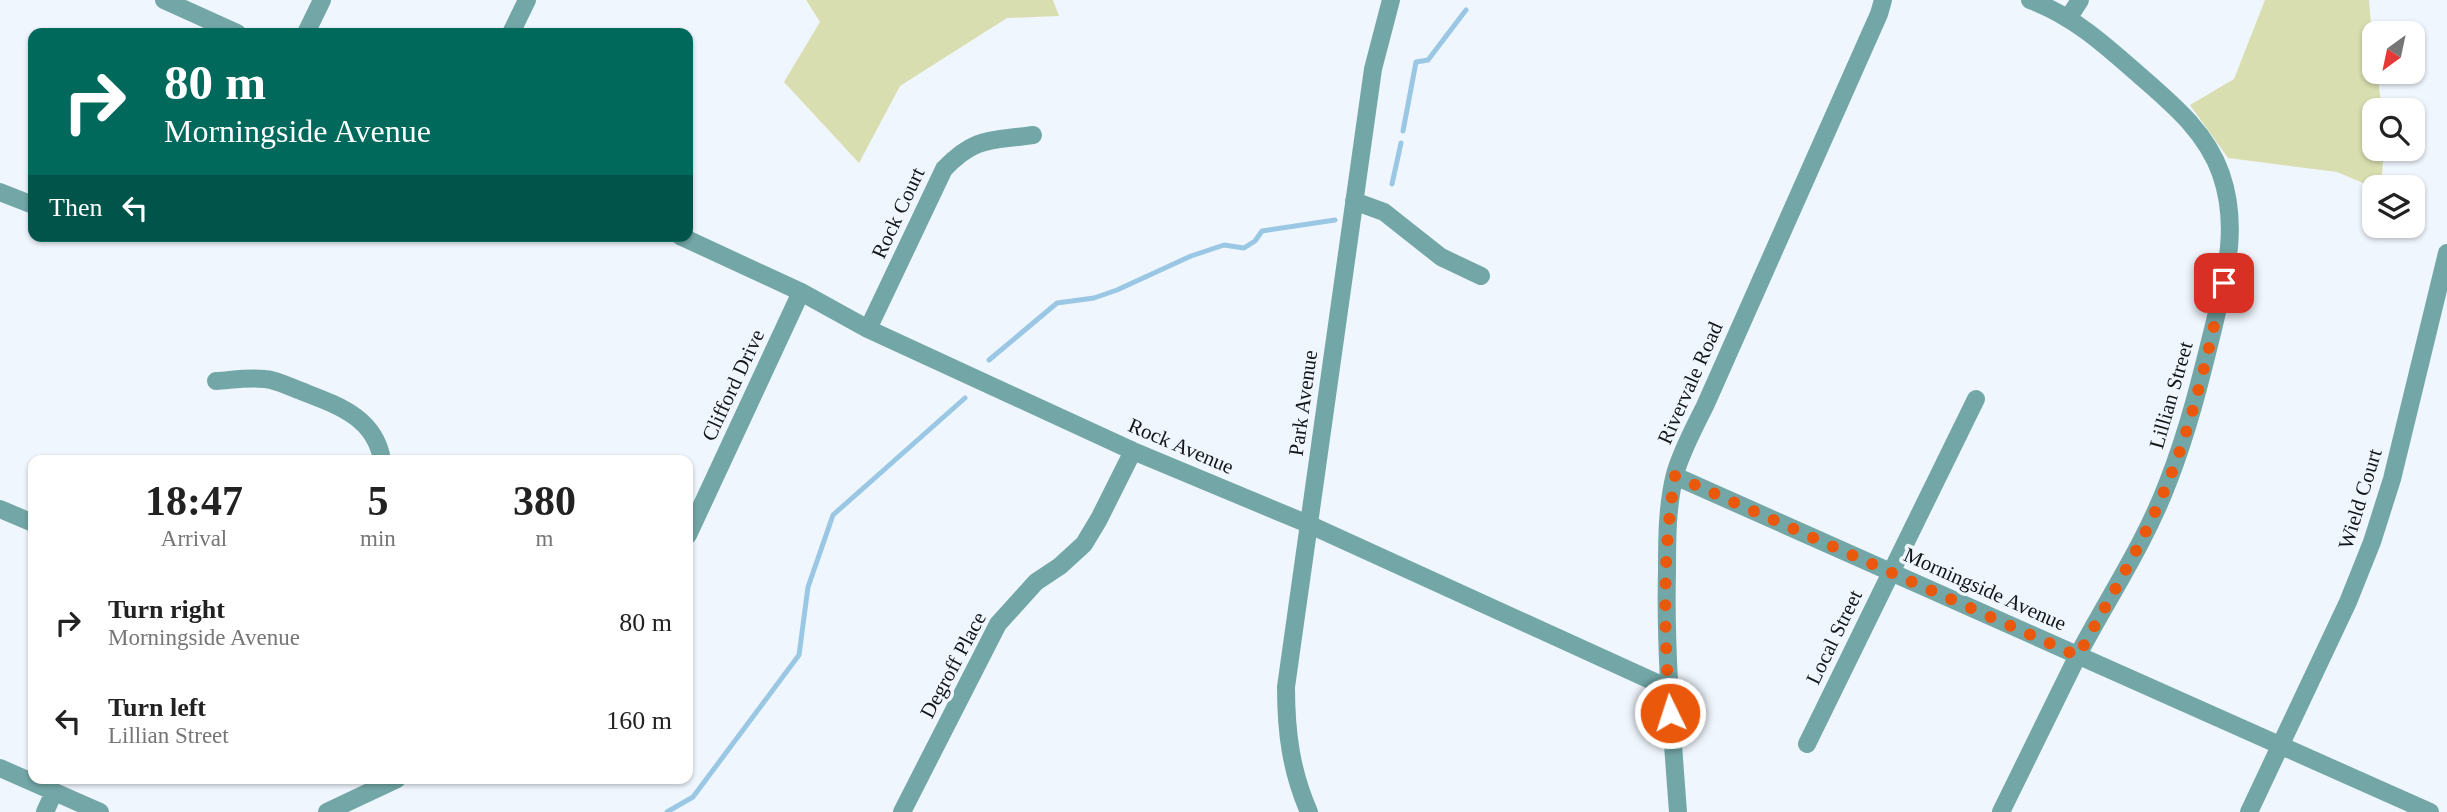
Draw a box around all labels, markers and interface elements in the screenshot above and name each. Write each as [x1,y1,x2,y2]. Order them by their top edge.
north arrow [2362,21,2426,84]
map controls [2362,21,2425,238]
text: 80 m [164,55,266,110]
icon: right [49,56,140,147]
button: search [2362,98,2425,161]
text: Morningside Avenue [164,113,431,149]
street label: Rock Court [867,164,930,262]
button: layers [2362,175,2425,238]
icon: left [116,189,154,227]
text: Then [49,193,102,222]
pin [2194,253,2254,313]
icon: arrive [2205,264,2243,302]
street label: Rivervale Road [1652,318,1728,448]
street label: Clifford Drive [697,325,769,445]
street label: Lillian Street [2144,339,2198,451]
street label: Park Avenue [1284,349,1322,457]
street label: Rock Avenue [1125,413,1237,479]
street label: Wield Court [2333,446,2387,552]
text: 18:47 [145,478,243,524]
text: 5 [367,478,388,524]
text: 380 [513,478,576,524]
text: Arrival [161,526,227,551]
text: min [360,526,396,551]
text: m [535,526,553,551]
street label: Morningside Avenue [1900,542,2070,636]
street label: Local Street [1801,586,1867,688]
text: Turn right [108,595,225,624]
icon: right [49,604,87,642]
text: 80 m [619,608,672,637]
street label: Degroff Place [915,608,991,722]
text: Morningside Avenue [108,625,300,650]
position arrow [1633,676,1707,750]
text: Turn left [108,693,206,722]
icon: left [49,702,87,740]
text: 160 m [606,706,672,735]
text: Lillian Street [108,723,229,748]

